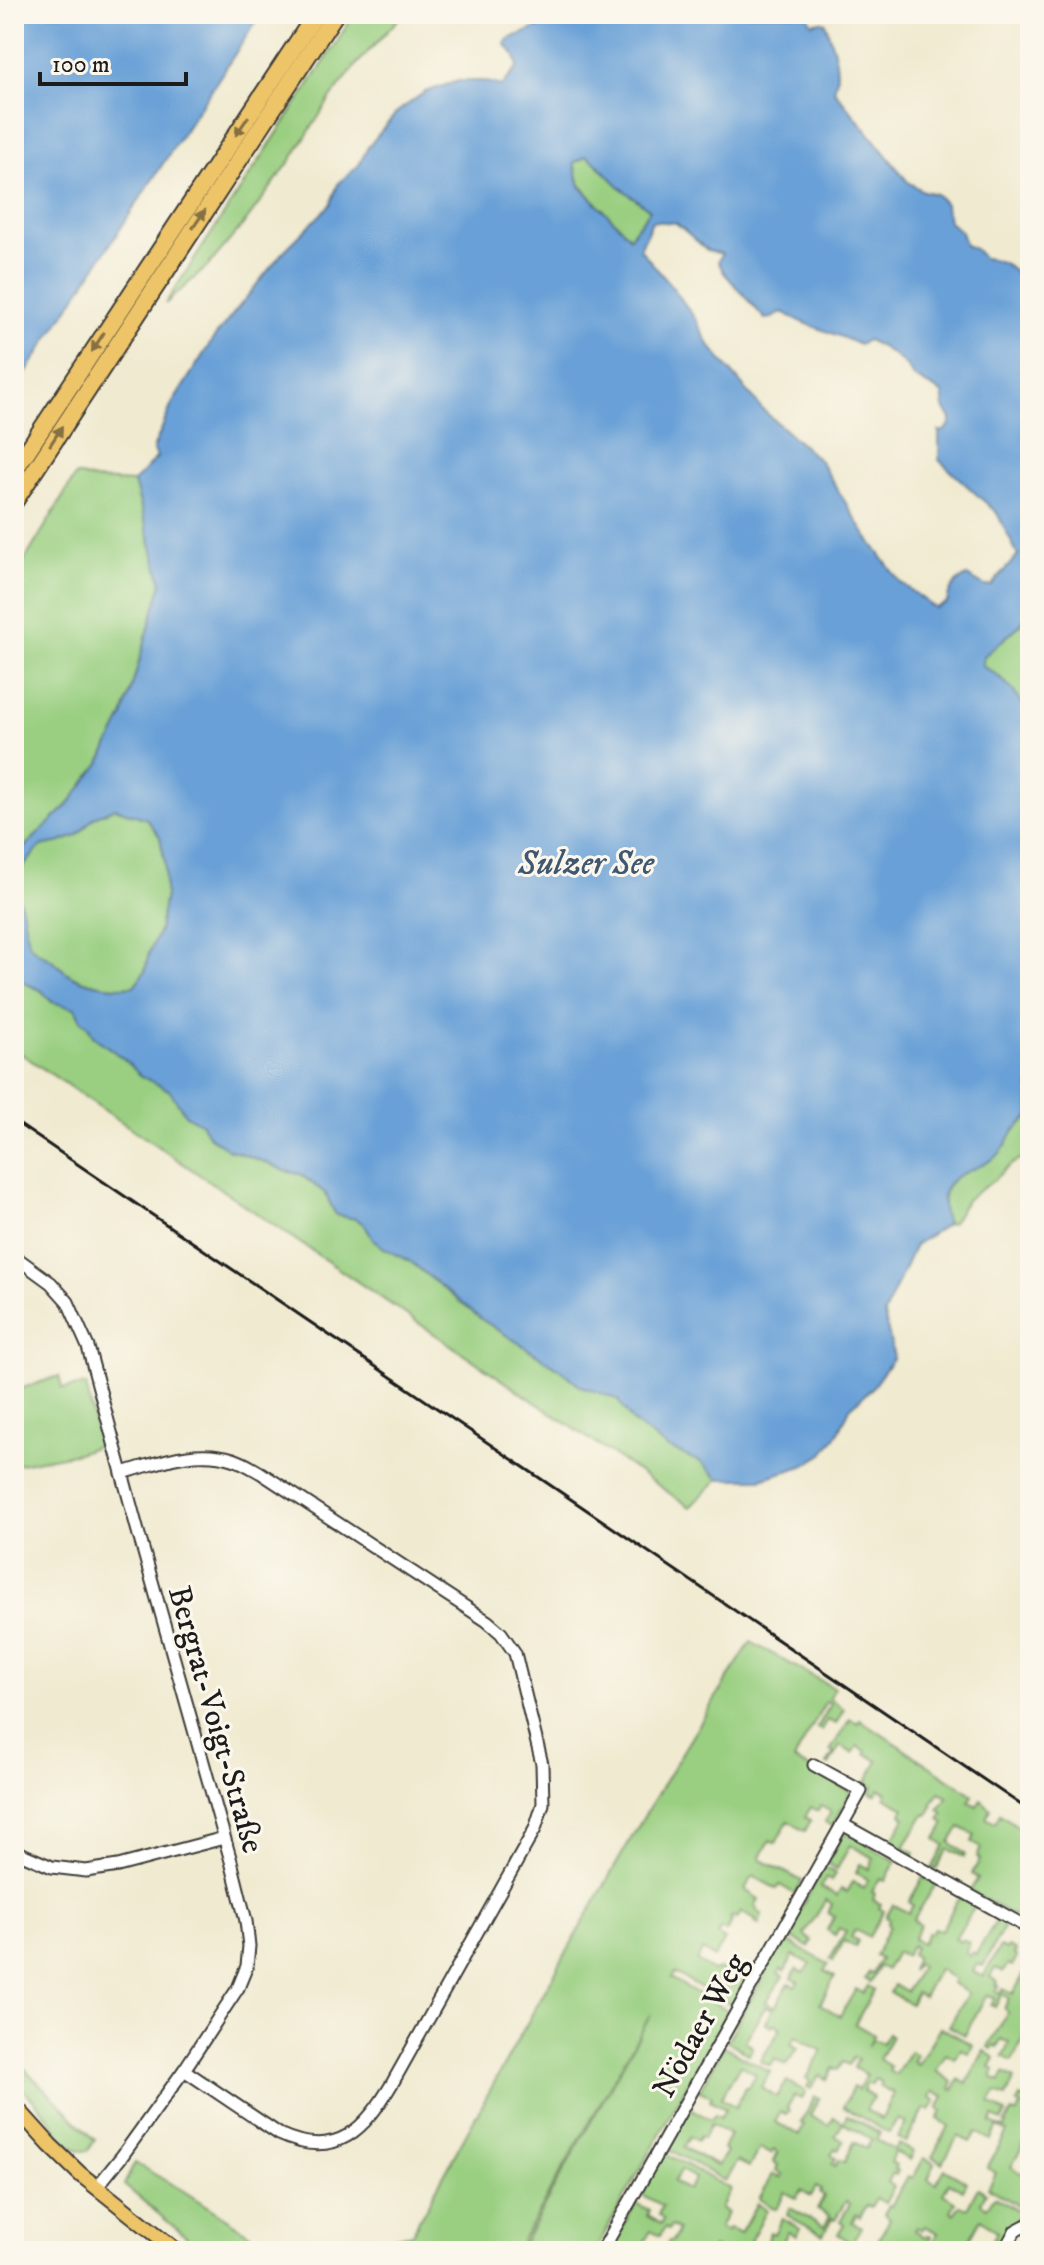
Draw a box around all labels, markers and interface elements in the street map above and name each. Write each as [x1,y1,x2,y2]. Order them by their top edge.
scale bar [40,36,186,86]
text: 100 m [52,50,110,80]
one-way arrow [235,115,250,137]
one-way arrow [191,208,206,230]
one-way arrow [91,332,106,353]
one-way arrow [48,425,63,447]
water label: Sulzer See [517,843,655,885]
street label: Bergrat-Voigt-Straße [158,1581,272,1858]
street label: Nödaer Weg [645,1946,757,2105]

